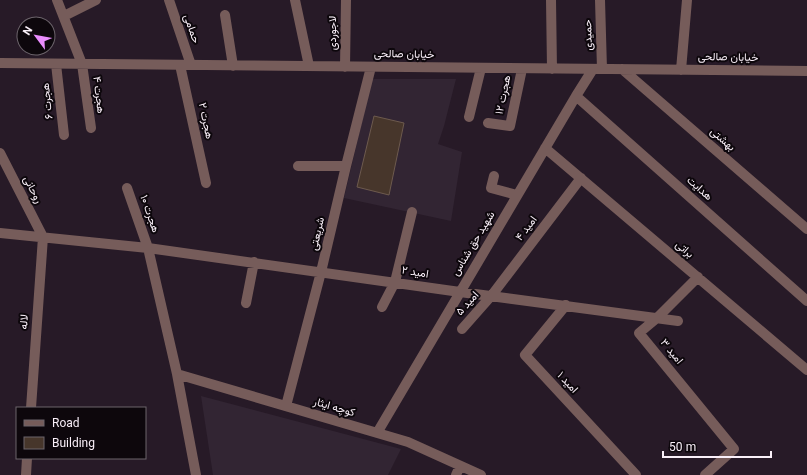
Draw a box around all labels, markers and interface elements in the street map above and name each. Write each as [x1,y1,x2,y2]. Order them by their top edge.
street label: حمامی [178,12,204,46]
north arrow [16,16,56,56]
street label: لاجوردی [325,16,342,50]
street label: حمیدی [580,19,598,51]
text: N [20,23,38,39]
street label: خیابان صالحی [374,46,434,64]
street label: خیابان صالحی [698,49,758,67]
street label: هجرت ۱۲ [492,73,517,116]
street label: هجرت ۴ [87,75,109,115]
street label: هجرت ۶ [38,82,58,120]
street label: هجرت ۲ [193,101,217,141]
street label: بهشتی [705,124,739,156]
street label: روحانی [18,173,46,207]
street label: هدایت [682,173,716,205]
street label: هجرت ۱۰ [135,193,163,236]
street label: شهید حق شناس [448,208,500,280]
street label: امید ۴ [512,213,542,245]
street label: شریعتی [306,215,330,252]
street label: براتی [671,237,697,263]
street label: امید ۲ [400,262,430,284]
street label: امید ۵ [452,288,484,320]
street label: لاله [16,314,34,330]
street label: امید ۳ [655,336,687,368]
street label: امید ۱ [552,368,582,398]
street label: کوچه ایثار [310,394,357,422]
legend [16,407,146,459]
text: Road [52,415,80,433]
scale bar [663,433,771,459]
text: Building [52,435,95,453]
text: 50 m [669,439,696,457]

